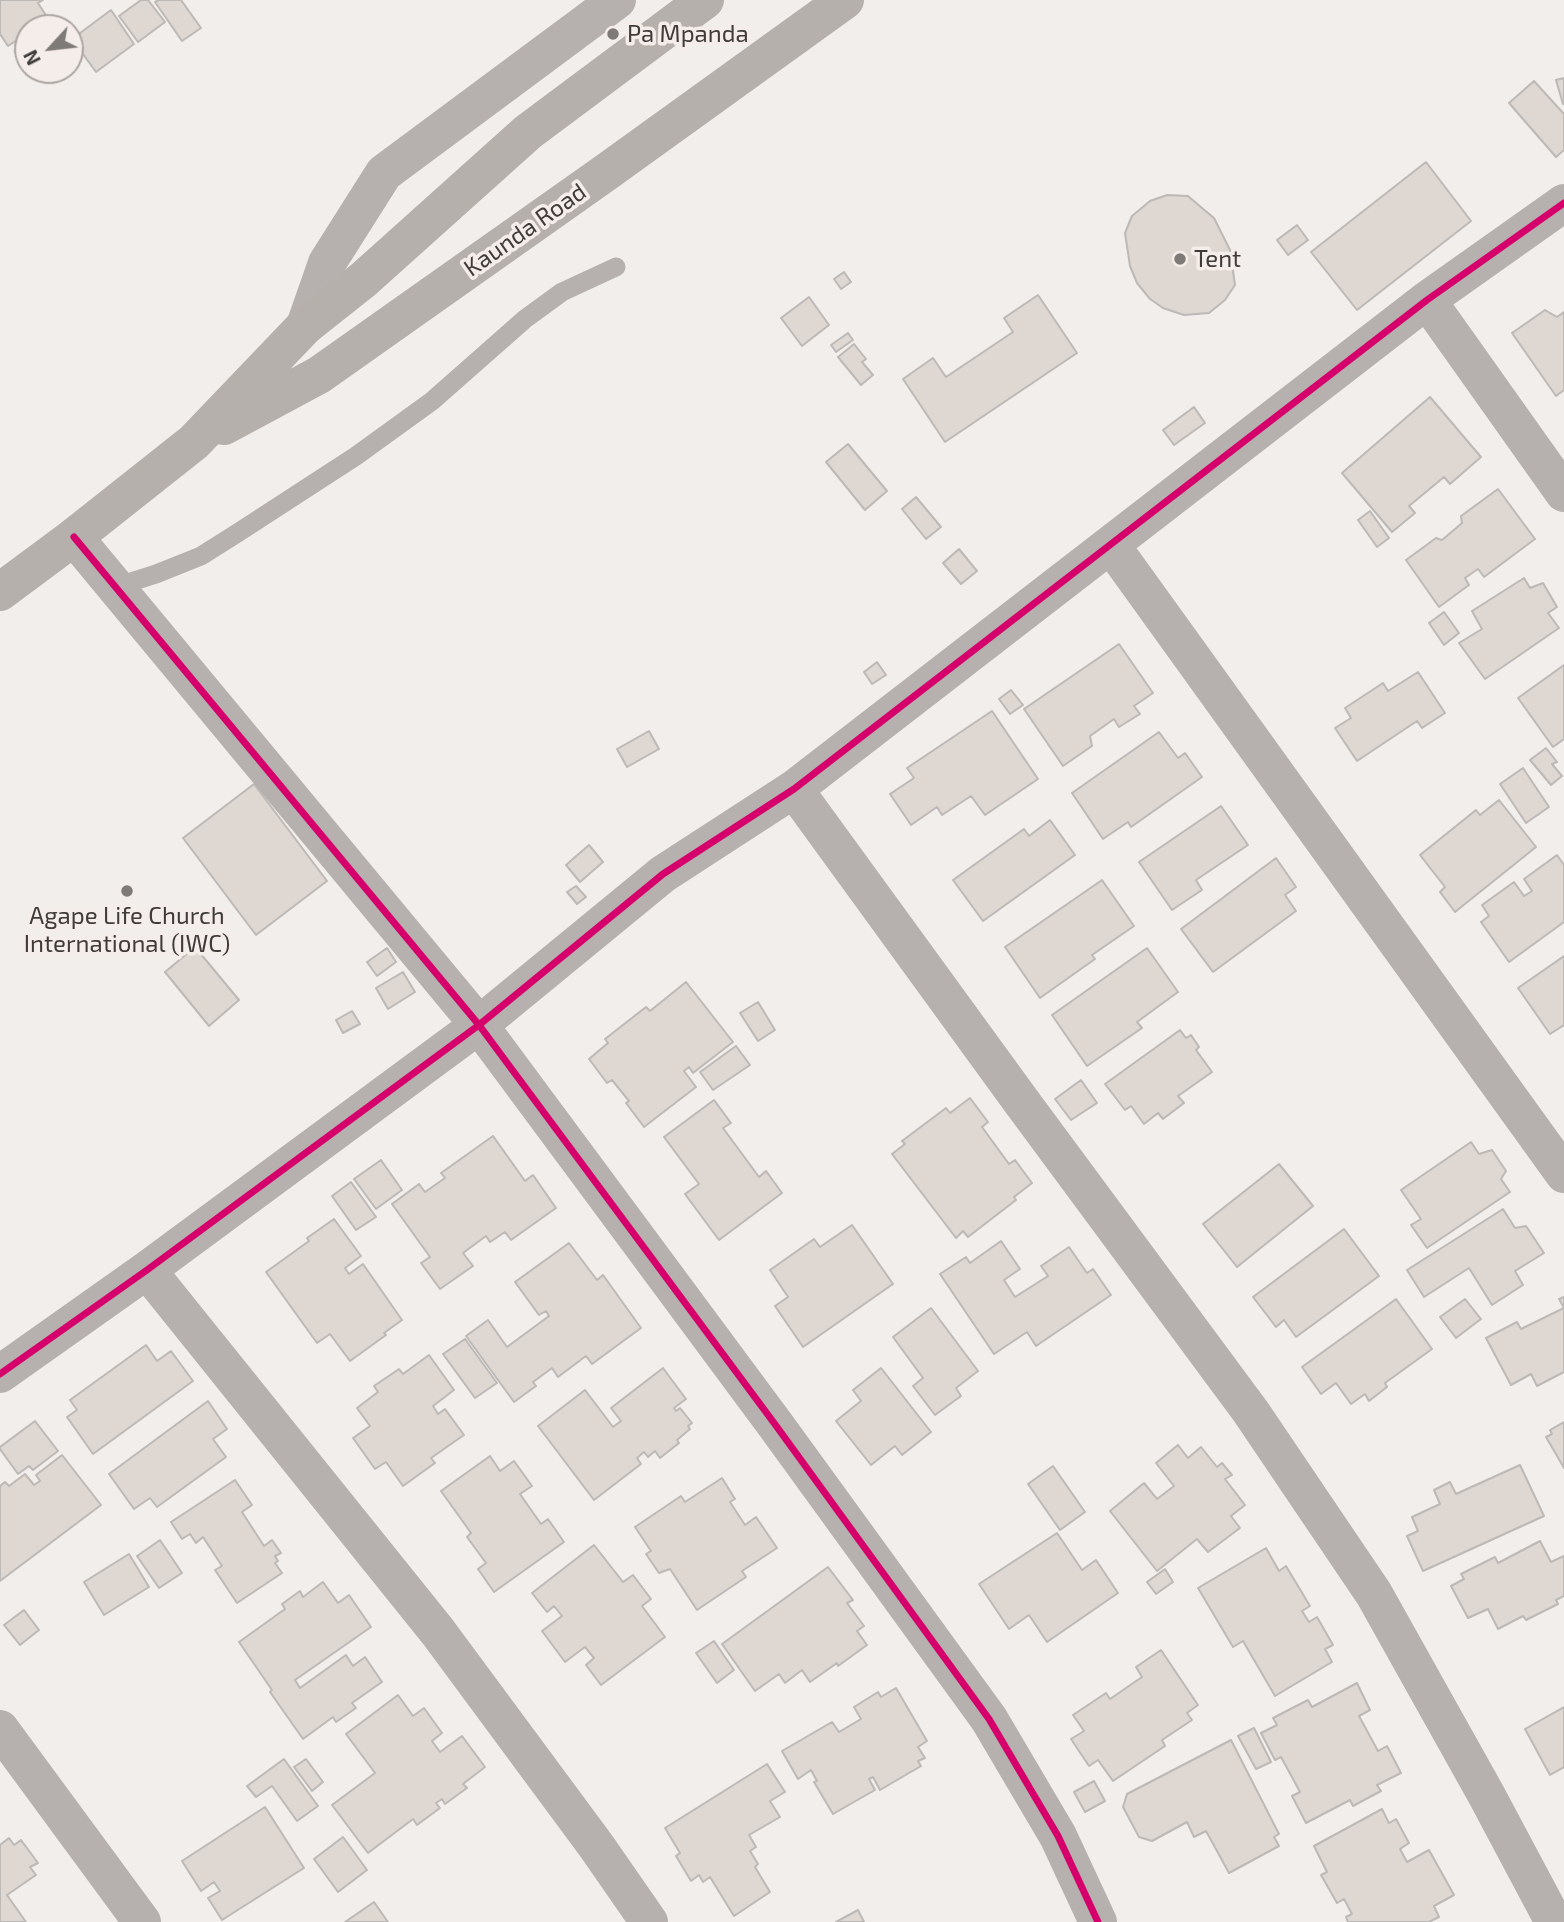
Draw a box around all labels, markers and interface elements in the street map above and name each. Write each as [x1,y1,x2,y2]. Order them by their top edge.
north arrow [14,14,84,84]
place label: Pa Mpanda [627,20,749,48]
marker: Pa Mpanda [605,26,621,42]
text: N [18,47,45,69]
street label: Kaunda Road [458,177,592,283]
place label: Tent [1194,245,1241,273]
marker: Tent [1172,251,1188,267]
marker: Agape Life Church International (IWC) [119,883,135,899]
place label: Agape Life Church International (IWC) [24,902,230,958]

